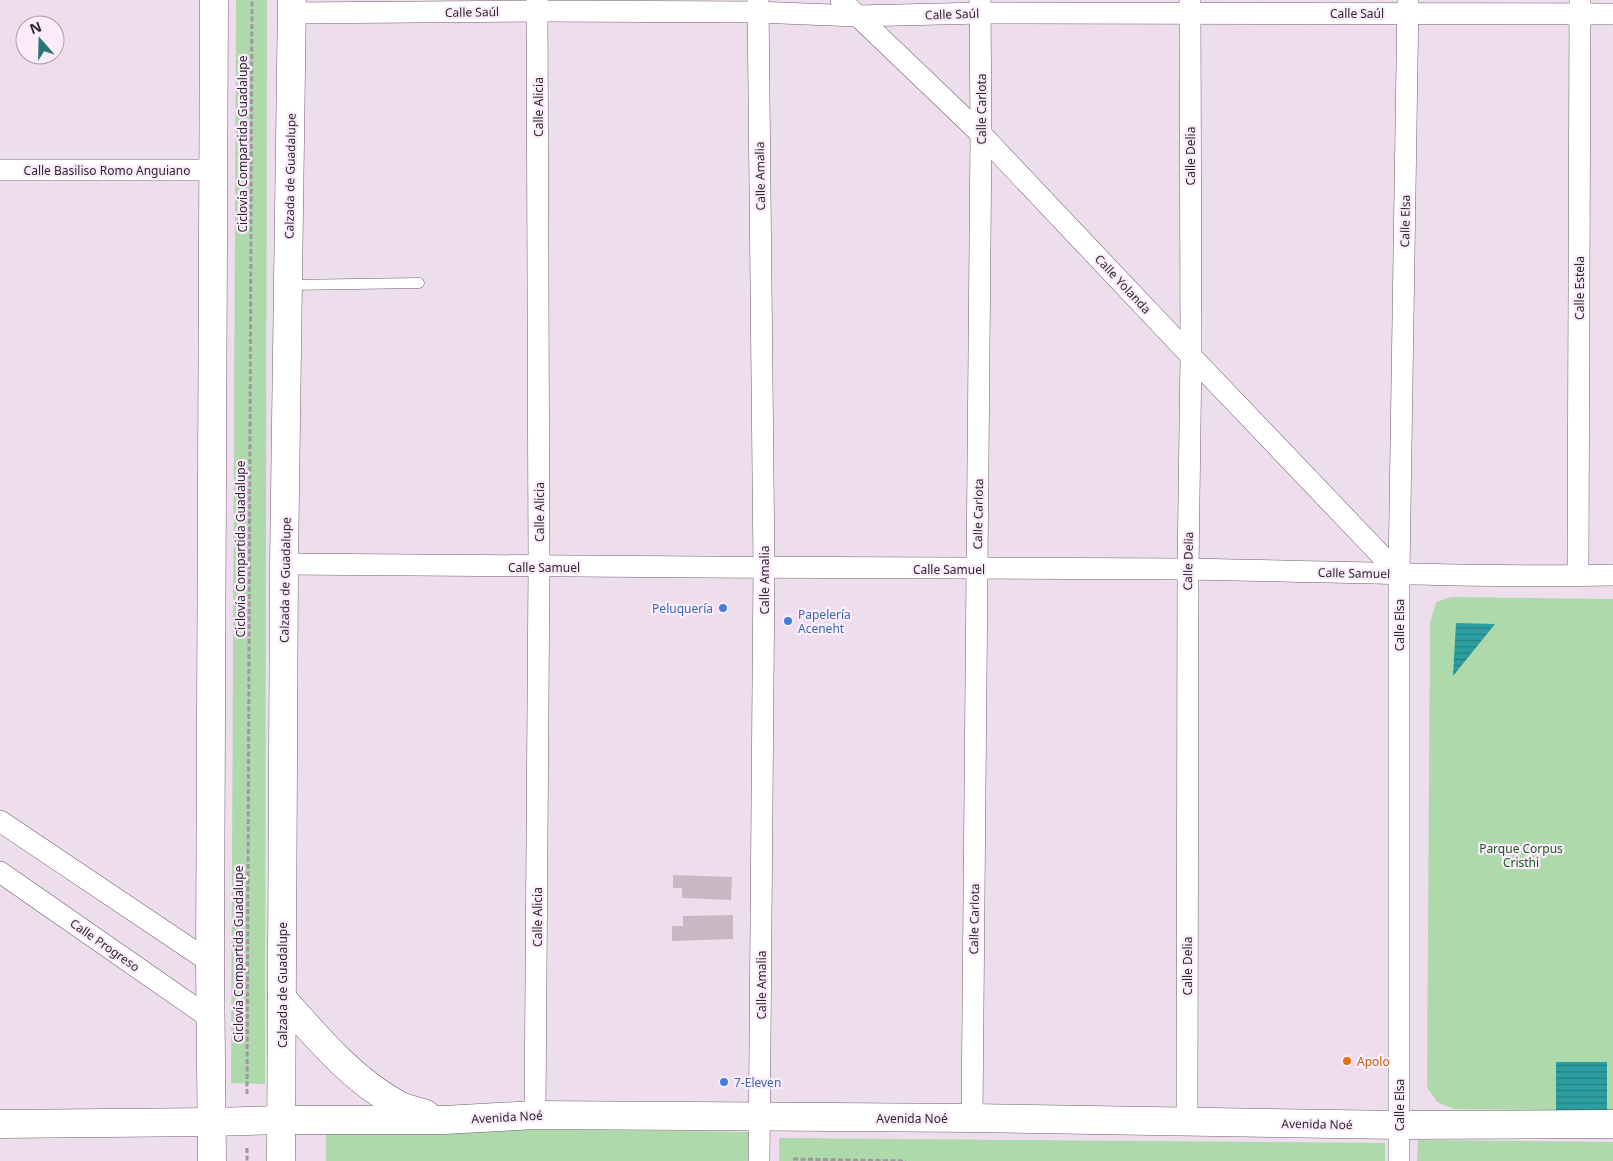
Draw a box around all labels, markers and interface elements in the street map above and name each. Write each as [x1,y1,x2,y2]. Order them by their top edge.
street label: Calle Saúl [445,3,499,21]
street label: Calle Saúl [925,5,979,23]
street label: Calle Saúl [1330,5,1384,22]
north arrow [15,15,65,65]
text: N [27,16,44,38]
street label: Ciclovía Compartida Guadalupe [234,55,251,233]
street label: Calle Carlota [973,73,990,145]
street label: Calle Alicia [530,77,547,137]
street label: Calzada de Guadalupe [280,113,300,239]
street label: Calle Delia [1182,127,1199,185]
street label: Calle Amalia [751,141,769,211]
street label: Calle Basiliso Romo Anguiano [24,162,190,179]
street label: Calle Elsa [1396,195,1414,247]
street label: Calle Yolanda [1091,251,1155,317]
street label: Calle Estela [1571,256,1588,320]
street label: Ciclovía Compartida Guadalupe [232,460,249,638]
street label: Calle Carlota [969,478,987,550]
street label: Calle Alicia [531,482,548,542]
street label: Calzada de Guadalupe [275,517,295,643]
street label: Calle Delia [1179,531,1197,591]
street label: Calle Amalia [756,546,773,614]
street label: Calle Samuel [508,559,580,576]
street label: Calle Samuel [913,561,985,578]
street label: Calle Samuel [1318,564,1390,582]
street label: Calle Elsa [1391,599,1408,651]
place label: Peluquería [652,600,713,617]
marker: Peluquería [717,602,729,614]
place label: Papelería Aceneht [798,606,851,637]
marker: Papelería Aceneht [782,615,794,627]
park label: Parque Corpus Cristhi [1479,840,1563,871]
street label: Ciclovía Compartida Guadalupe [230,865,247,1043]
street label: Calle Carlota [965,883,983,955]
street label: Calle Alicia [529,887,546,947]
street label: Calle Progreso [67,915,143,975]
street label: Calzada de Guadalupe [274,922,291,1048]
street label: Calle Delia [1179,937,1196,995]
street label: Calle Amalia [753,951,770,1019]
place label: Apolo [1357,1053,1390,1070]
marker: Apolo [1341,1055,1353,1067]
place label: 7-Eleven [734,1074,781,1091]
marker: 7-Eleven [718,1076,730,1088]
street label: Calle Elsa [1391,1079,1408,1131]
street label: Avenida Noé [471,1107,543,1127]
street label: Avenida Noé [876,1110,948,1127]
street label: Avenida Noé [1281,1115,1353,1133]

